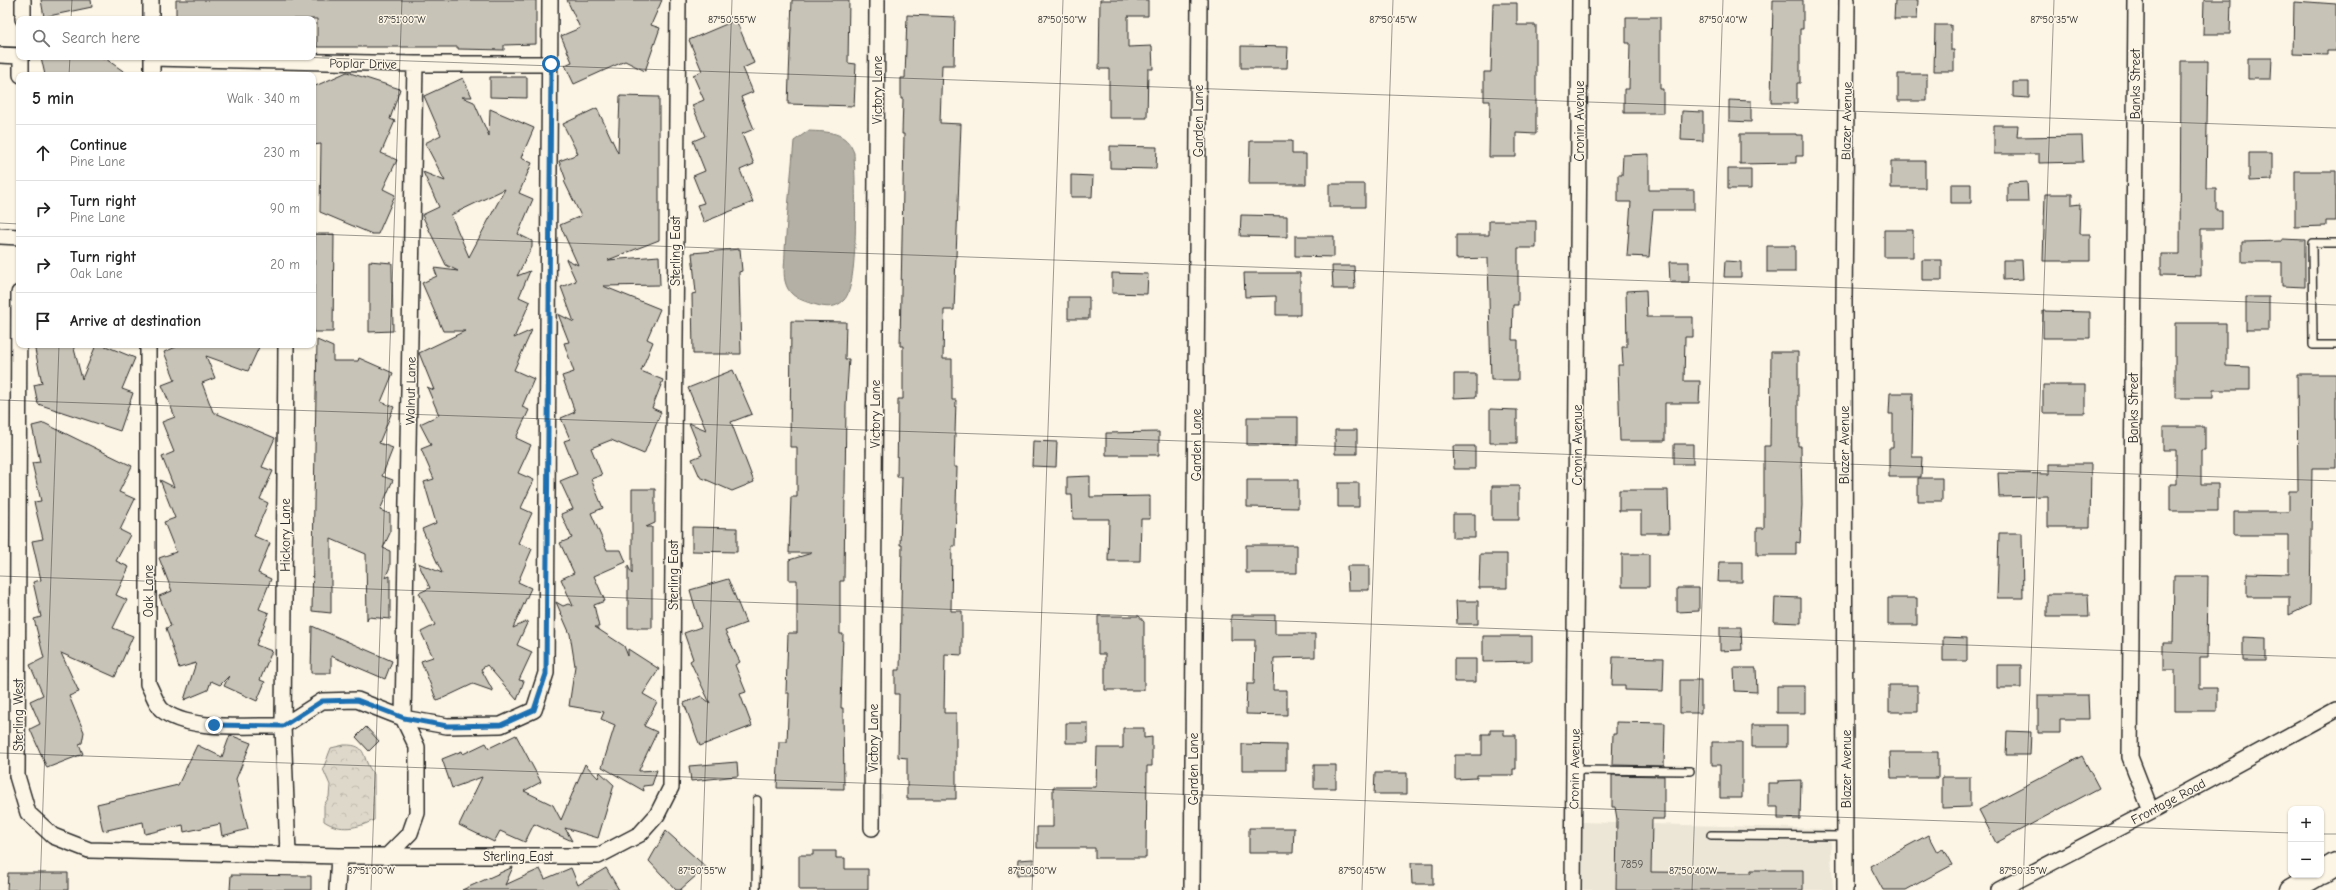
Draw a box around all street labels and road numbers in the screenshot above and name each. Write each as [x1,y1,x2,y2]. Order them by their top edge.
street label: Banks Street [2128,47,2143,119]
street label: Poplar Drive [329,55,397,72]
street label: Victory Lane [870,55,885,124]
street label: Cronin Avenue [1572,80,1587,162]
street label: Blazer Avenue [1838,81,1855,160]
street label: Garden Lane [1191,84,1206,157]
street label: Sterling East [668,215,683,286]
street label: Walnut Lane [402,356,419,425]
street label: Banks Street [2126,371,2141,443]
street label: Victory Lane [868,379,883,448]
street label: Cronin Avenue [1570,404,1585,486]
street label: Blazer Avenue [1837,405,1852,484]
street label: Garden Lane [1189,408,1204,481]
street label: Hickory Lane [278,498,293,572]
street label: Sterling East [666,539,681,610]
street label: Oak Lane [141,564,156,617]
street label: Sterling West [11,678,26,751]
street label: Victory Lane [866,703,881,772]
street label: Cronin Avenue [1566,728,1583,810]
street label: Blazer Avenue [1839,729,1854,808]
street label: Garden Lane [1186,732,1201,805]
street label: Frontage Road [2128,775,2208,827]
street label: Sterling East [483,849,554,864]

